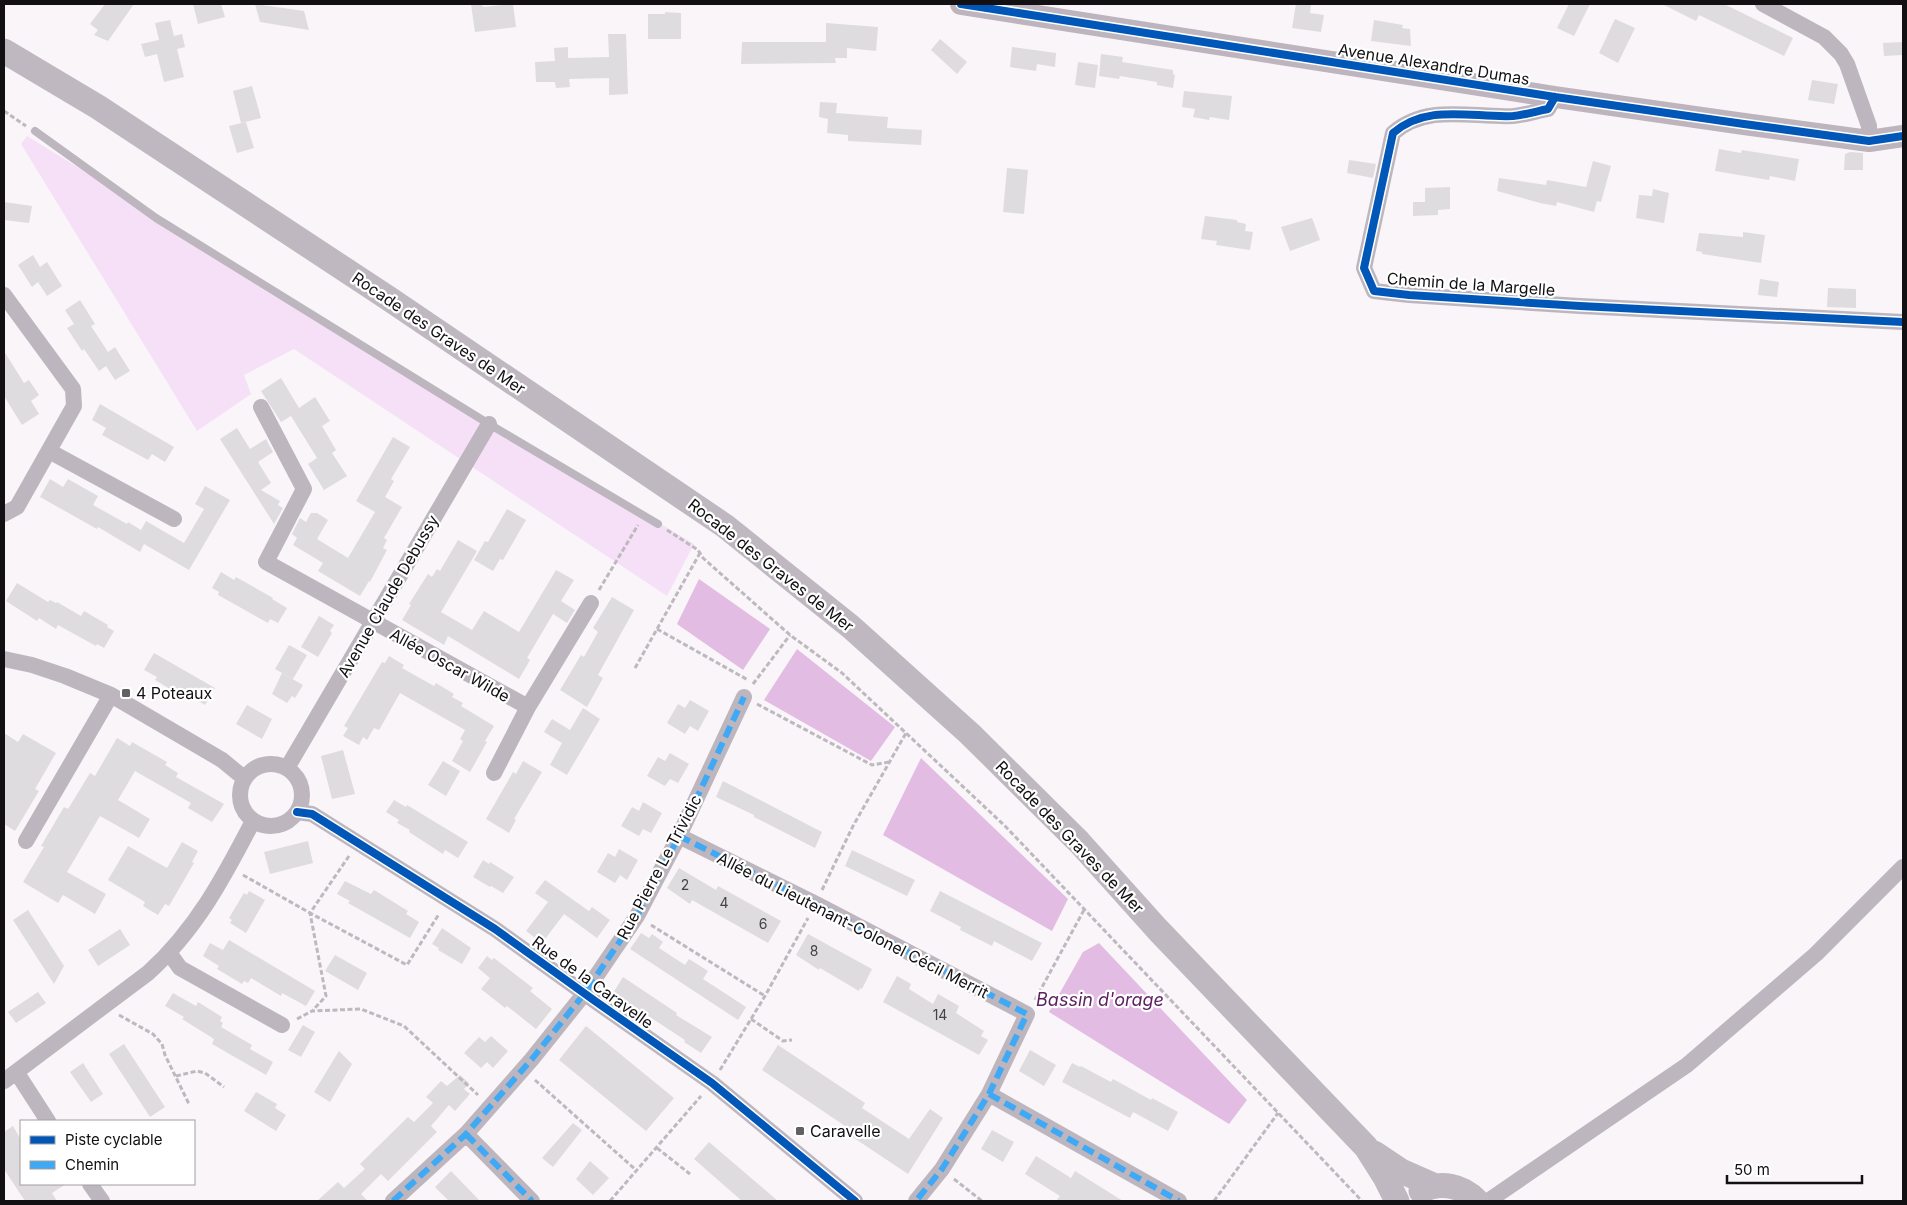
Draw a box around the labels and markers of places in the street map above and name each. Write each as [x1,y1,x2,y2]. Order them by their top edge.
place label: 4 Poteaux [136,683,213,703]
marker: 4 Poteaux [120,687,132,699]
place label: Caravelle [810,1121,881,1141]
marker: Caravelle [794,1125,806,1137]

